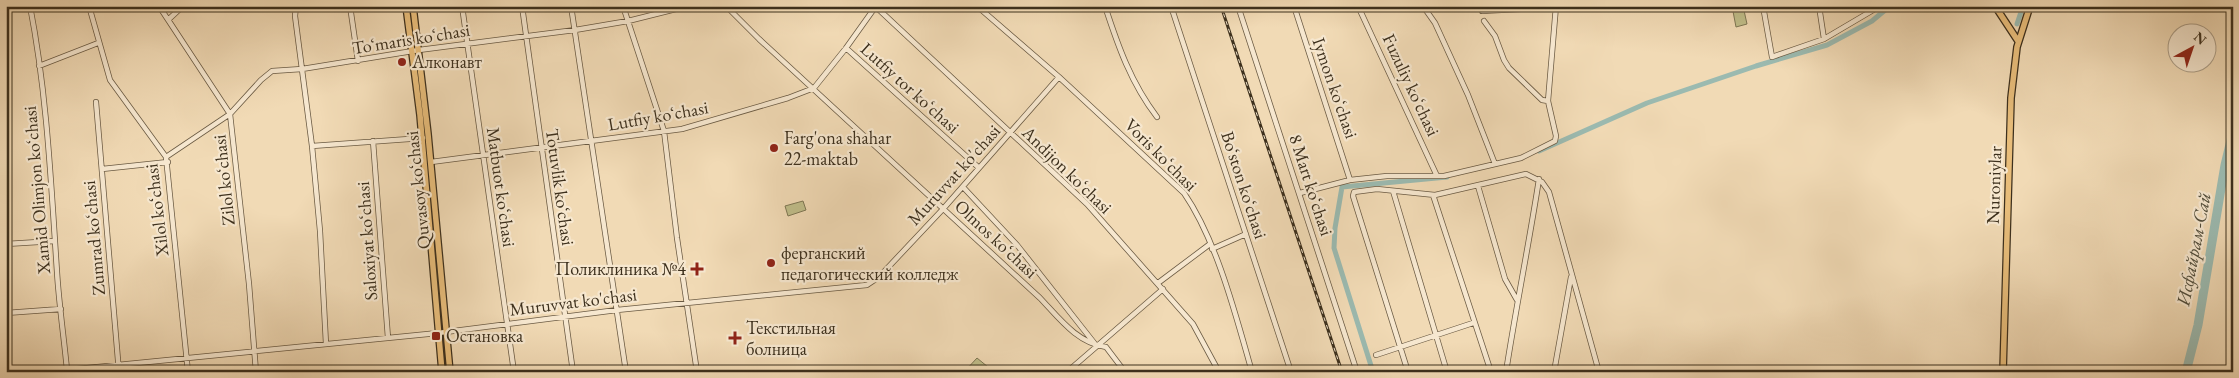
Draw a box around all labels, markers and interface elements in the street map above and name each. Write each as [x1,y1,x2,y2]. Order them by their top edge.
street label: Toʻmaris koʻchasi [351,18,472,59]
north arrow [2166,22,2216,72]
text: N [2190,28,2211,49]
street label: Fuzuliy koʻchasi [1378,30,1445,140]
street label: Iymon koʻchasi [1308,34,1364,142]
street label: Lutfiy tor koʻchasi [856,37,965,139]
place label: Алконавт [411,50,482,73]
marker: Алконавт [396,56,408,68]
street label: Lutfiy koʻchasi [606,95,710,136]
street label: Xamid Olimjon koʻchasi [18,105,55,276]
street label: Voris koʻchasi [1120,113,1203,196]
street label: Muruvvat ko'chasi [902,119,1005,230]
street label: Andijon koʻchasi [1017,120,1118,219]
street label: Matbuot koʻchasi [482,126,521,249]
place label: Farg'ona shahar 22-maktab [784,126,891,170]
street label: Totuvlik koʻchasi [541,127,580,247]
street label: Boʻston koʻchasi [1216,128,1273,242]
street label: Quvasoy koʻchasi [400,129,435,250]
street label: 8 Mart koʻchasi [1284,131,1339,239]
street label: Zilol koʻchasi [207,133,240,227]
marker: Farg'ona shahar 22-maktab [768,142,780,154]
street label: Nuroniylar [1981,146,2006,224]
street label: Xilol koʻchasi [139,162,174,259]
street label: Zumrad koʻchasi [77,179,110,296]
street label: Saloxiyat koʻchasi [351,180,382,301]
water label: Исфайрам-Сай [2170,190,2217,309]
street label: Olmos koʻchasi [950,194,1043,283]
place label: ферганский педагогический колледж [781,241,959,285]
place label: Поликлиника №4 [555,257,686,280]
marker: ферганский педагогический колледж [765,257,777,269]
marker: Поликлиника №4 [690,262,704,276]
street label: Muruvvat ko'chasi [508,282,638,321]
place label: Текстильная болница [746,316,836,360]
place label: Остановка [446,324,524,347]
marker: Остановка [430,330,442,342]
marker: Текстильная болница [728,331,742,345]

